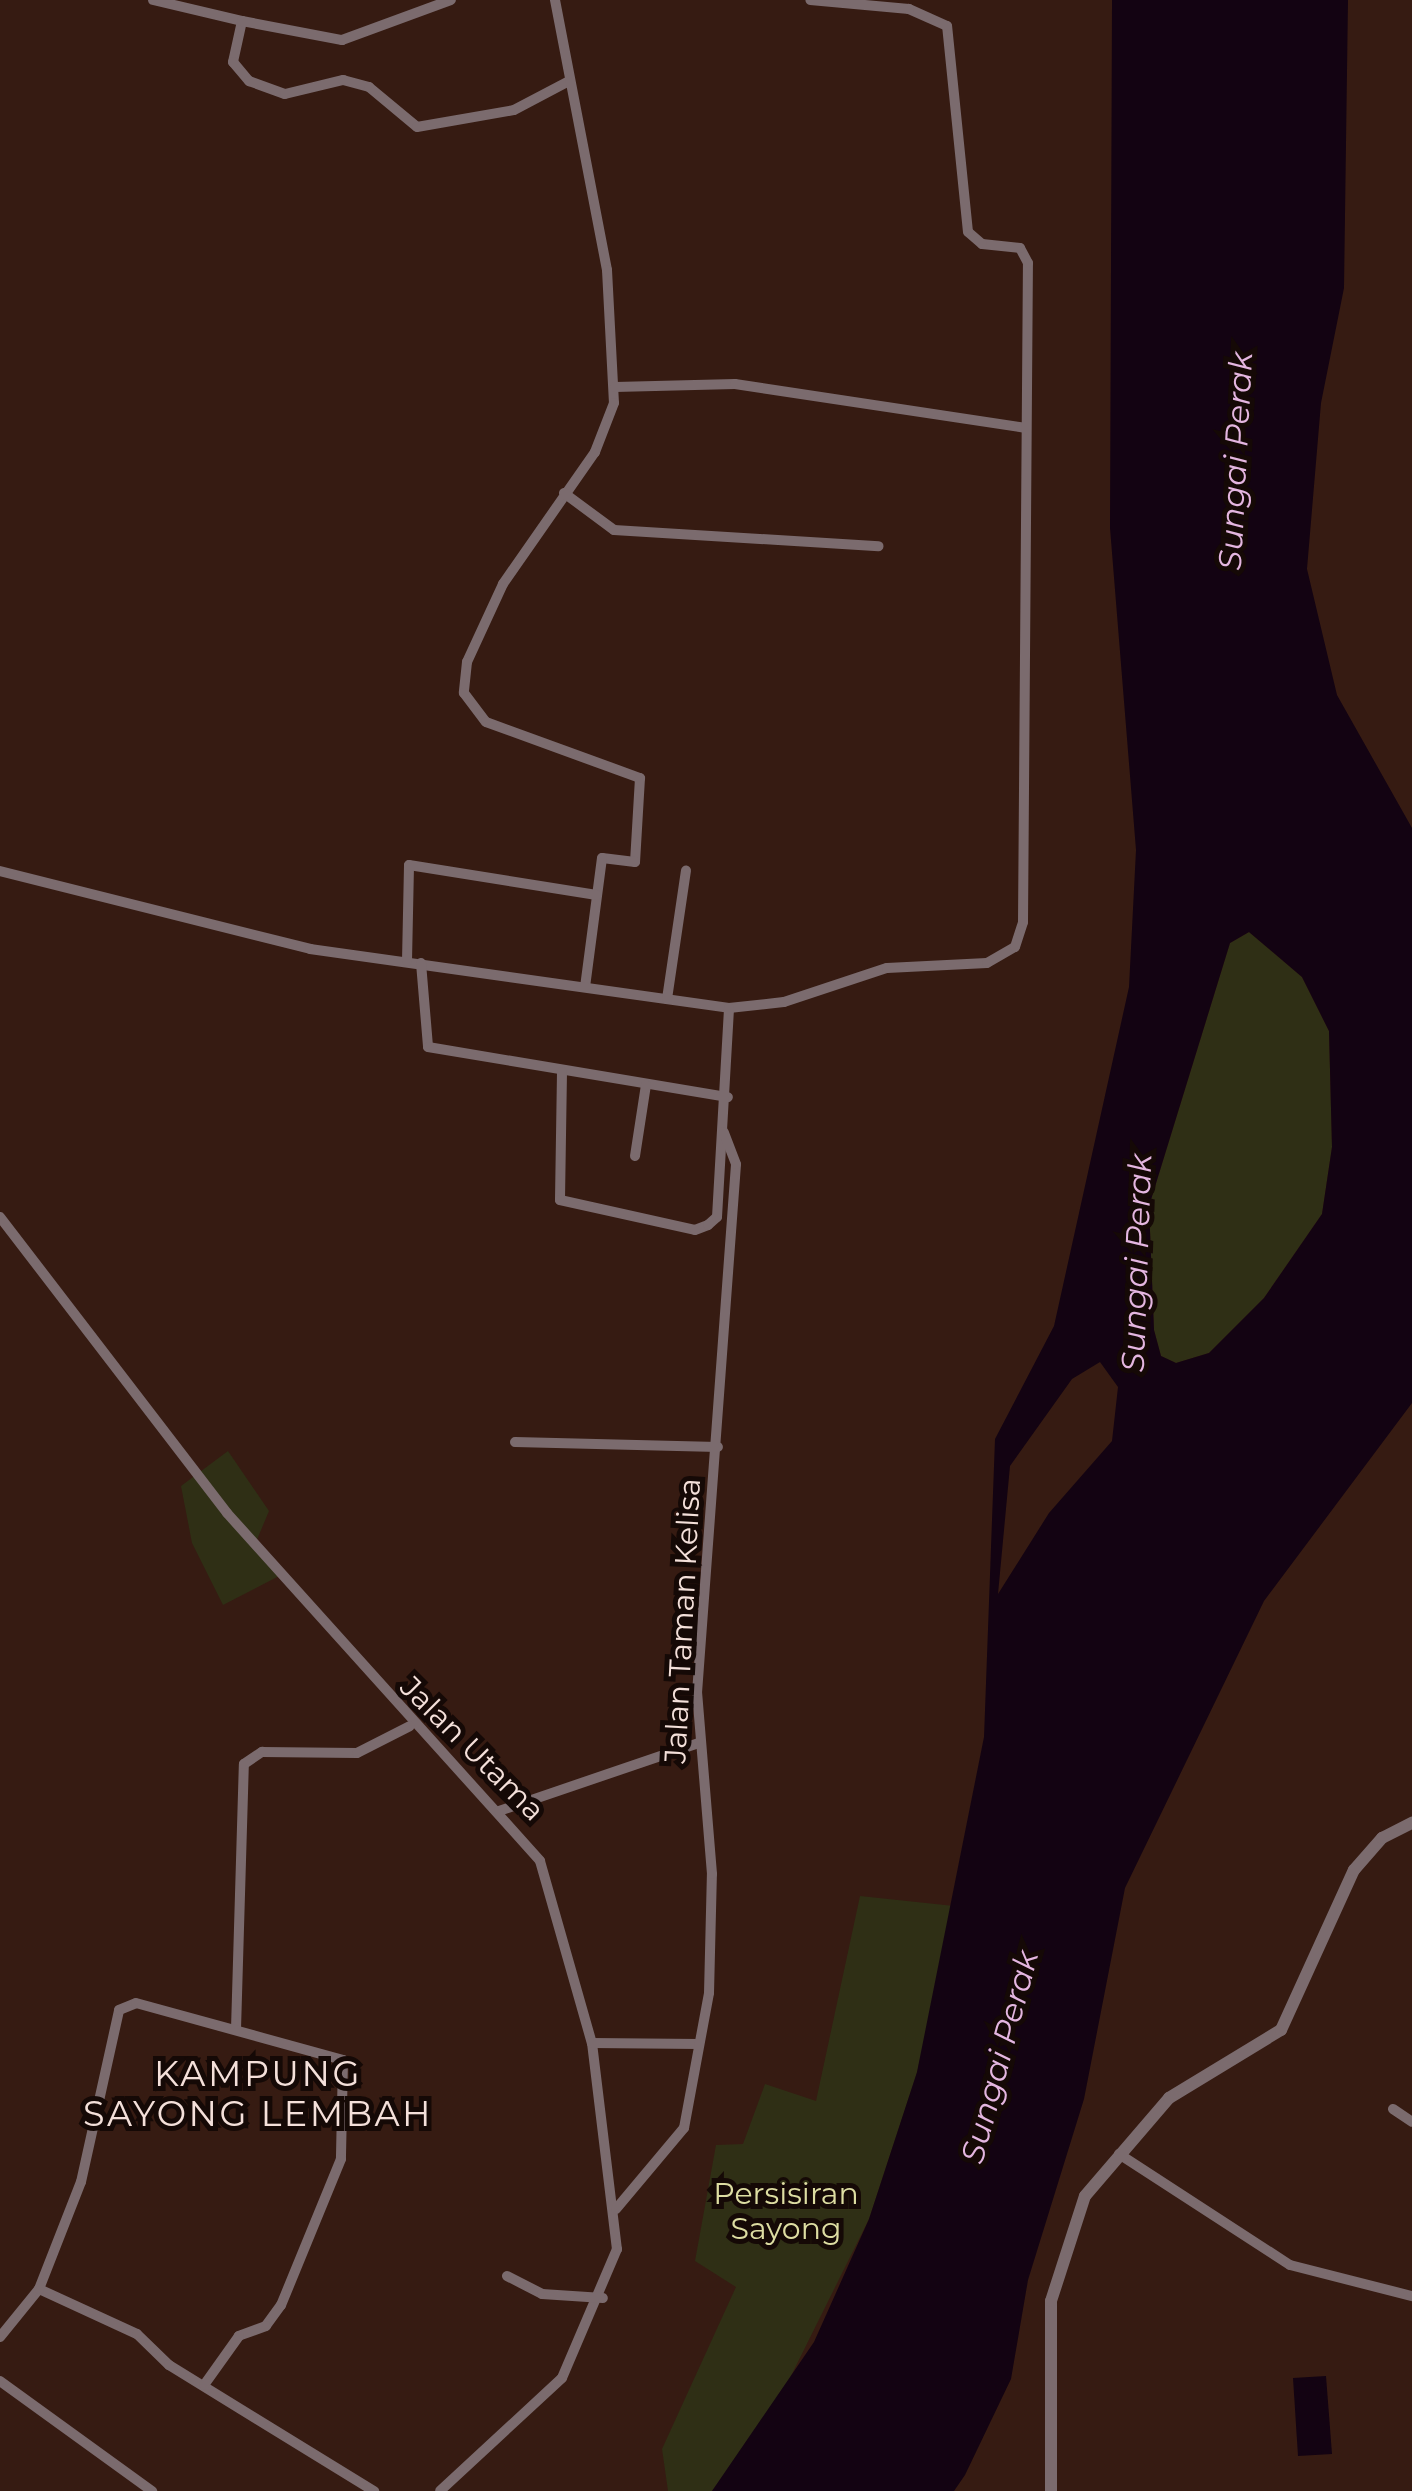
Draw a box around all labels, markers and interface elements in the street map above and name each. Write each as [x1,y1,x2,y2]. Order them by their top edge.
water label: Sungai Perak [1211,351,1261,571]
water label: Sungai Perak [1114,1153,1160,1373]
street label: Jalan Taman Kelisa [658,1477,708,1765]
street label: Jalan Utama [392,1669,552,1829]
water label: Sungai Perak [953,1947,1047,2167]
district label: KAMPUNG SAYONG LEMBAH [83,2053,433,2135]
park label: Persisiran Sayong [713,2176,859,2246]

